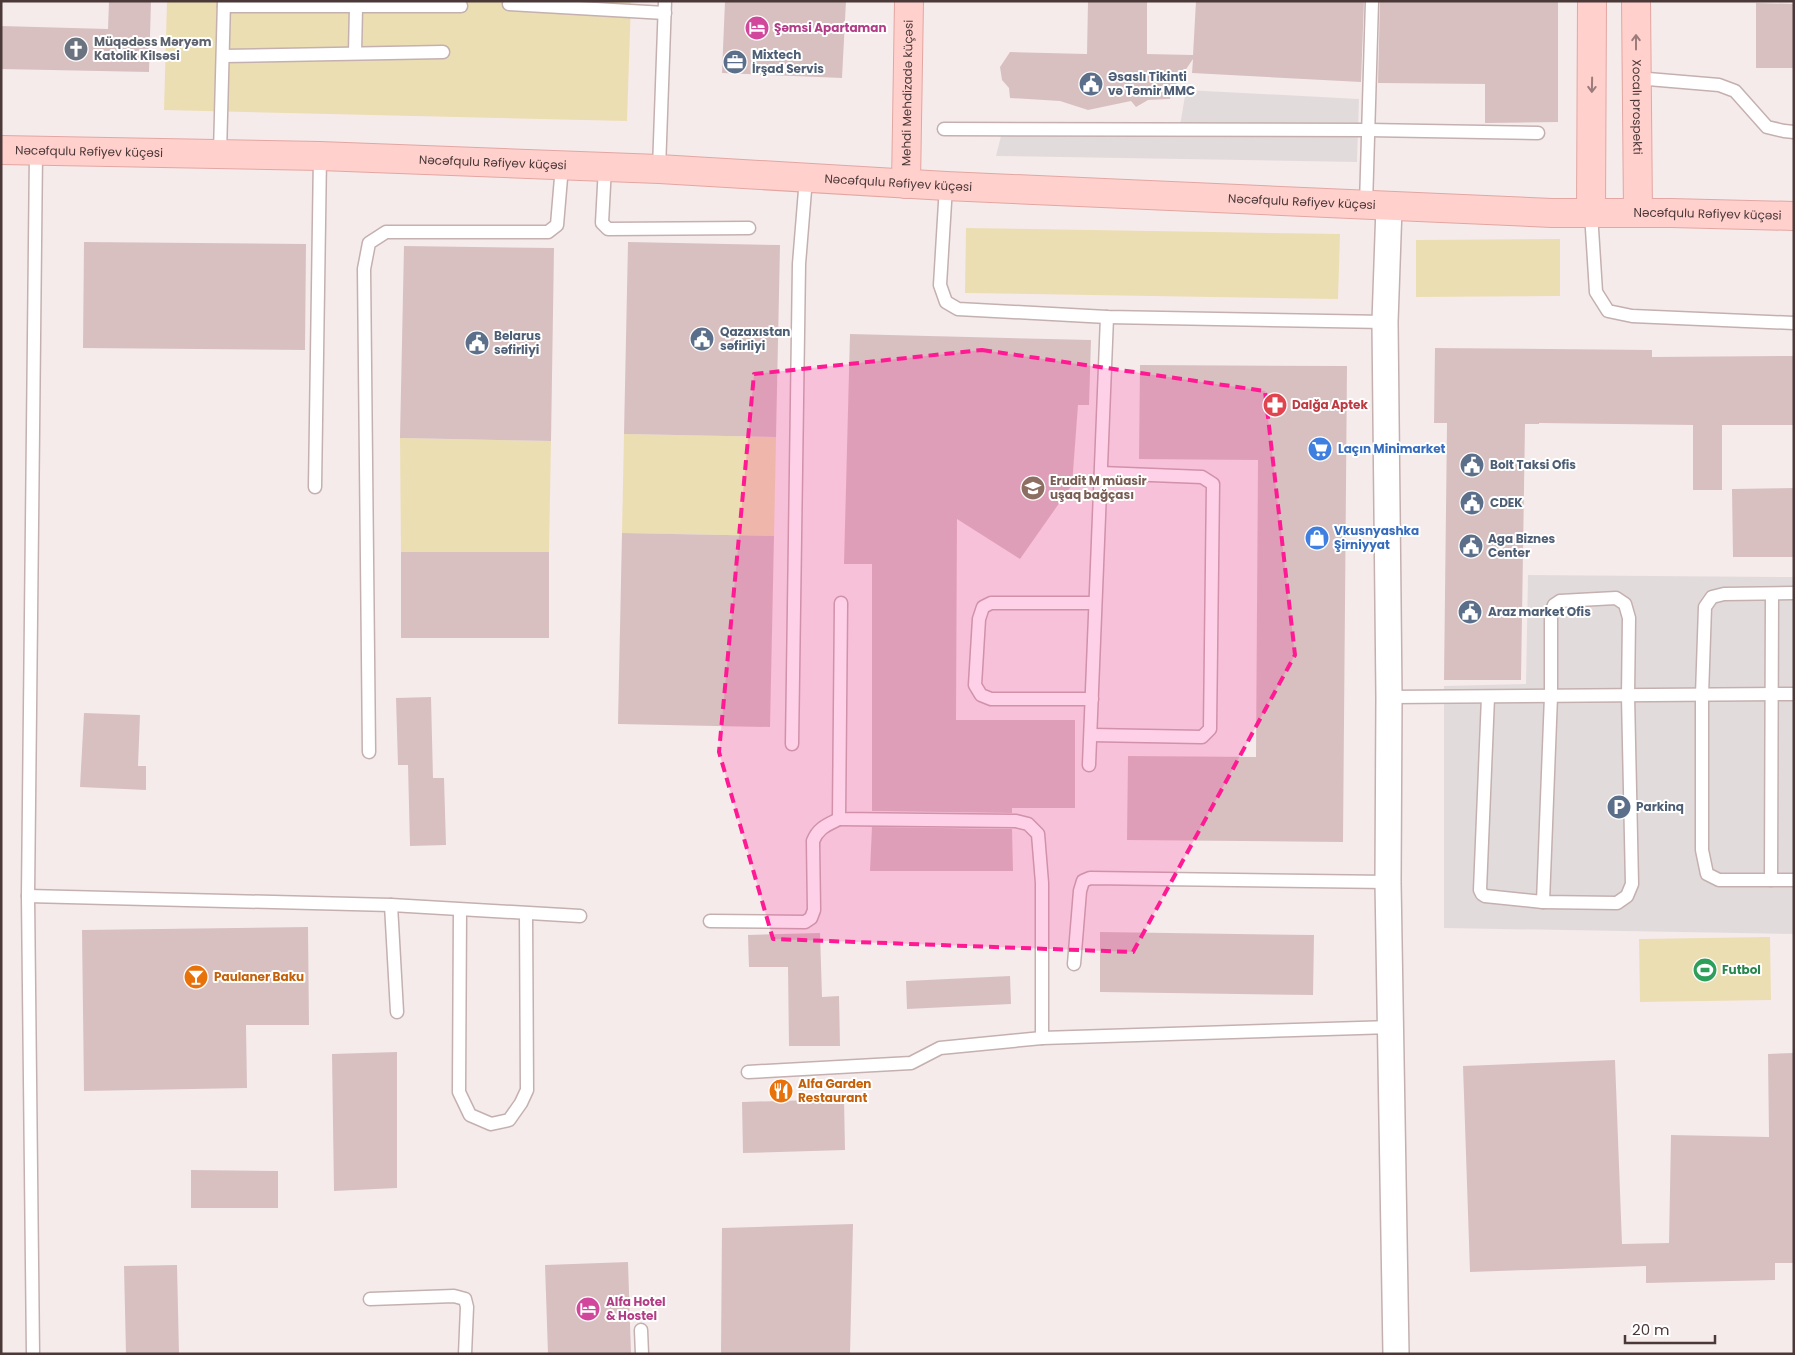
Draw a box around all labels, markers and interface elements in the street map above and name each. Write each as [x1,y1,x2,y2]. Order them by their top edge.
hotel icon: Şəmsi Apartaman [744,15,770,41]
place label: Şəmsi Apartaman [774,19,887,36]
street label: Mehdi Mehdizadə küçəsi [897,20,917,166]
place label: Müqədəss Məryəm Katolik Kilsəsi [94,33,212,64]
one-way arrow [1631,34,1641,50]
church icon: Müqədəss Məryəm Katolik Kilsəsi [63,36,89,62]
place label: Mixtech İrşad Servis [752,46,824,77]
office icon: Mixtech İrşad Servis [722,49,748,75]
street label: Xocalı prospekti [1629,59,1646,155]
place label: Əsaslı Tikinti və Təmir MMC [1108,68,1195,99]
public building icon: Əsaslı Tikinti və Təmir MMC [1078,71,1104,97]
one-way arrow [1587,76,1597,93]
street label: Nəcəfqulu Rəfiyev küçəsi [15,141,163,161]
street label: Nəcəfqulu Rəfiyev küçəsi [419,151,567,173]
street label: Nəcəfqulu Rəfiyev küçəsi [824,170,973,195]
street label: Nəcəfqulu Rəfiyev küçəsi [1228,190,1376,213]
street label: Nəcəfqulu Rəfiyev küçəsi [1634,204,1782,224]
place label: Qazaxıstan səfirliyi [720,323,790,354]
public building icon: Qazaxıstan səfirliyi [689,326,715,352]
place label: Belarus səfirliyi [494,327,541,358]
public building icon: Belarus səfirliyi [464,330,490,356]
pharmacy icon: Dalğa Aptek [1262,392,1288,418]
place label: Dalğa Aptek [1292,396,1369,413]
supermarket icon: Laçın Minimarket [1307,436,1333,462]
place label: Laçın Minimarket [1338,440,1446,457]
public building icon: Bolt Taksi Ofis [1459,452,1485,478]
place label: Bolt Taksi Ofis [1490,456,1576,473]
place label: Erudit M müasir uşaq bağçası [1050,472,1147,503]
school or university icon: Erudit M müasir uşaq bağçası [1020,475,1046,501]
public building icon: CDEK [1459,490,1485,516]
place label: CDEK [1490,494,1523,511]
place label: Vkusnyashka Şirniyyat [1334,522,1419,553]
shop icon: Vkusnyashka Şirniyyat [1304,525,1330,551]
place label: Aga Biznes Center [1488,530,1556,561]
public building icon: Aga Biznes Center [1458,533,1484,559]
public building icon: Araz market Ofis [1457,599,1483,625]
place label: Araz market Ofis [1488,603,1591,620]
parking icon: Parkinq [1606,794,1632,820]
place label: Parkinq [1636,798,1684,815]
sports icon: Futbol [1692,957,1718,983]
place label: Futbol [1722,961,1761,978]
bar icon: Paulaner Baku [183,964,209,990]
place label: Paulaner Baku [214,968,304,985]
place label: Alfa Garden Restaurant [798,1075,871,1106]
restaurant icon: Alfa Garden Restaurant [768,1078,794,1104]
place label: Alfa Hotel & Hostel [606,1293,666,1324]
hotel icon: Alfa Hotel & Hostel [575,1296,601,1322]
scale bar [1625,1312,1715,1344]
text: 20 m [1632,1319,1670,1340]

